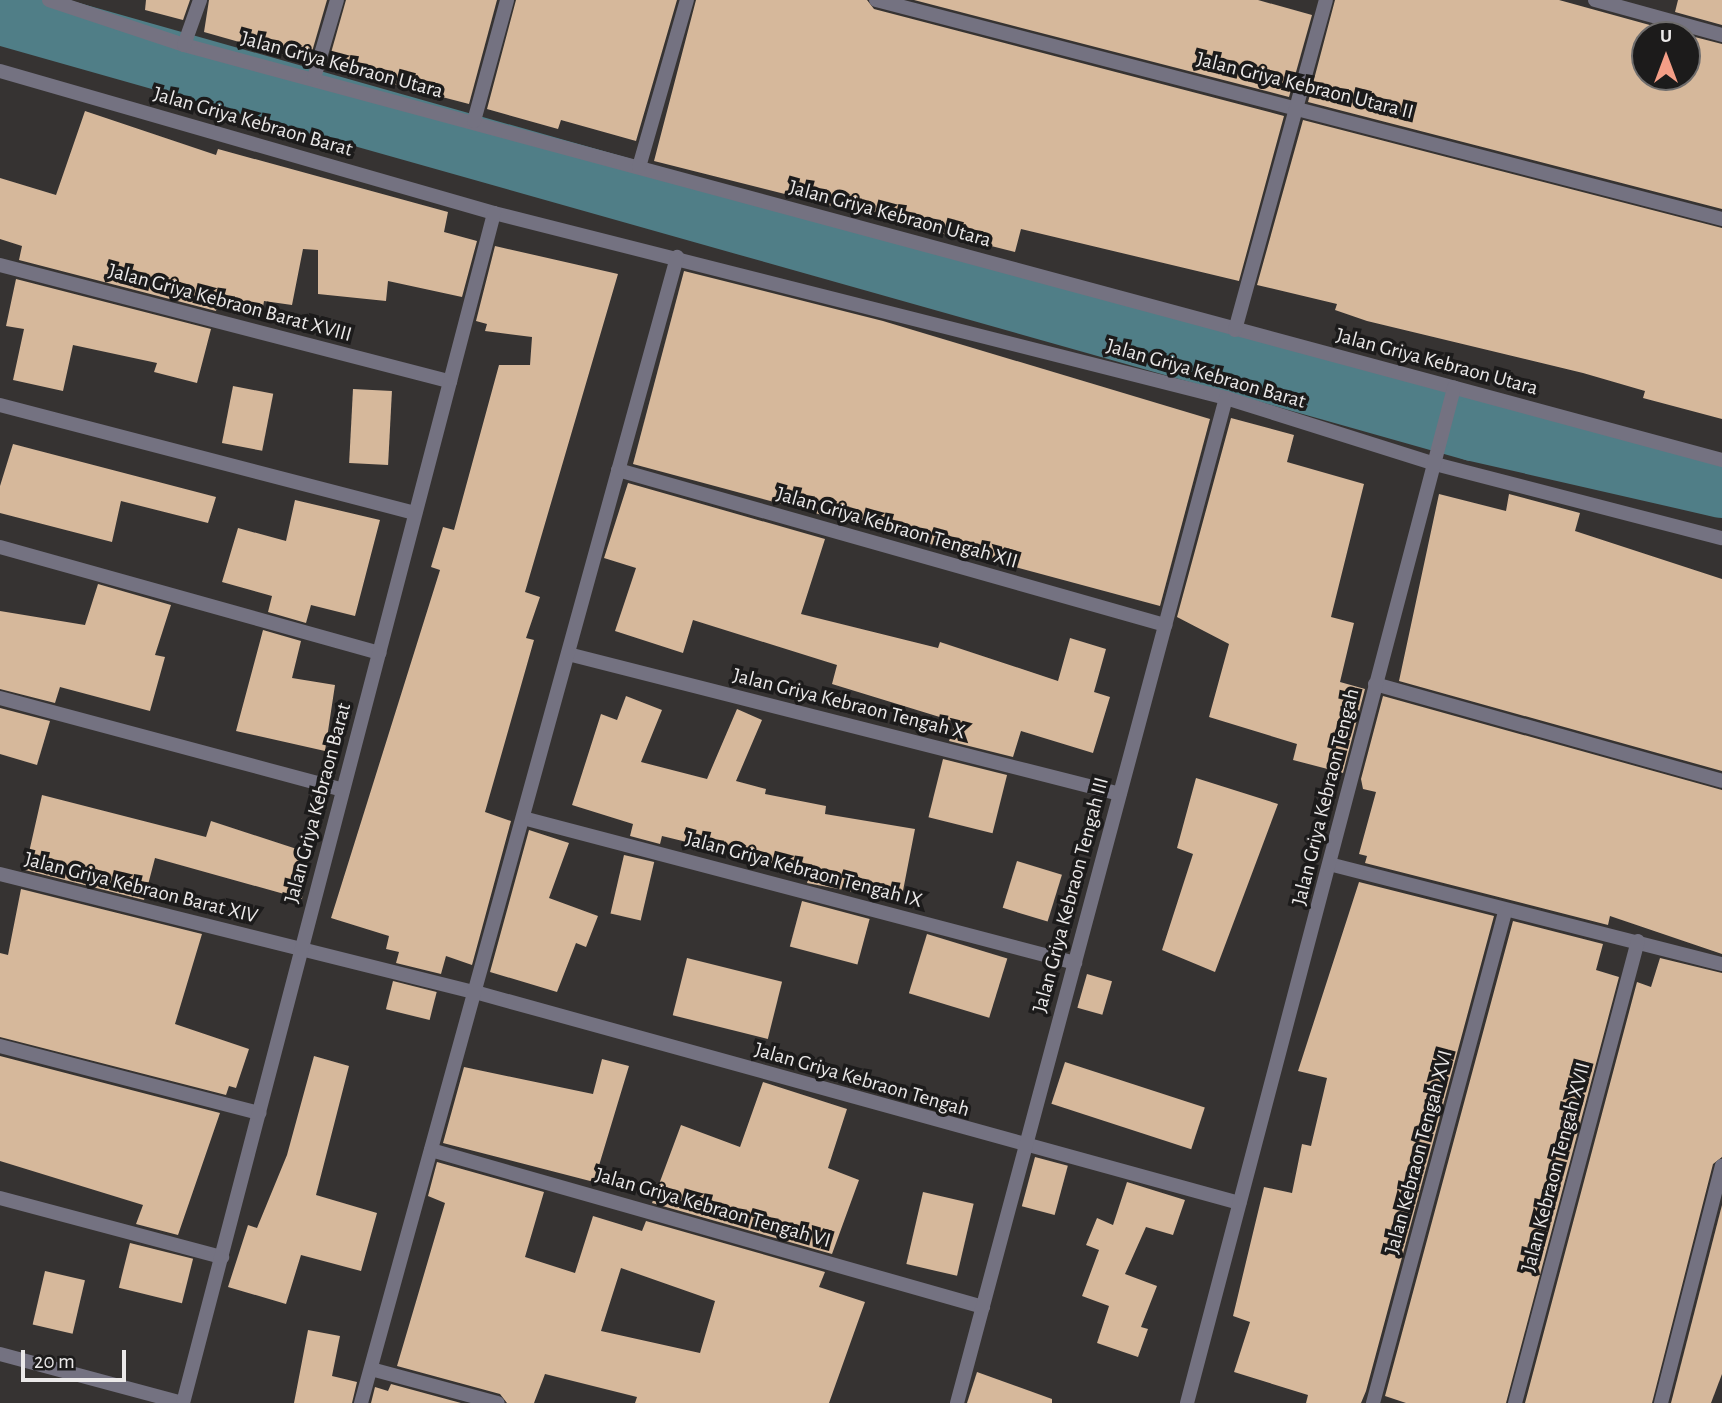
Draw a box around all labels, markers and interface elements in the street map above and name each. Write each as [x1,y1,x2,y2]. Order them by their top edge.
north arrow [1631,21,1701,91]
street label: Jalan Griya Kebraon Utara [238,26,446,104]
text: U [1660,27,1672,46]
street label: Jalan Griya Kebraon Utara II [1194,47,1416,125]
street label: Jalan Griya Kebraon Barat [150,81,356,163]
street label: Jalan Griya Kebraon Utara [786,175,994,253]
street label: Jalan Griya Kebraon Barat XVIII [106,258,354,348]
street label: Jalan Griya Kebraon Utara [1333,323,1541,401]
street label: Jalan Griya Kebraon Barat [1103,333,1309,415]
street label: Jalan Griya Kebraon Tengah XII [774,481,1020,575]
street label: Jalan Griya Kebraon Tengah X [730,663,968,745]
street label: Jalan Griya Kebraon Tengah [1287,686,1365,908]
street label: Jalan Griya Kebraon Barat [279,700,357,906]
street label: Jalan Griya Kebraon Tengah III [1027,774,1115,1016]
street label: Jalan Griya Kebraon Tengah IX [683,826,925,914]
street label: Jalan Griya Kebraon Barat XIV [22,847,260,929]
street label: Jalan Griya Kebraon Tengah [752,1037,972,1123]
street label: Jalan Kebraon Tengah XVI [1380,1047,1458,1257]
street label: Jalan Kebraon Tengah XVII [1516,1060,1596,1274]
street label: Jalan Griya Kebraon Tengah VI [593,1162,833,1254]
scale bar [24,1336,130,1380]
text: 20 m [34,1351,75,1372]

